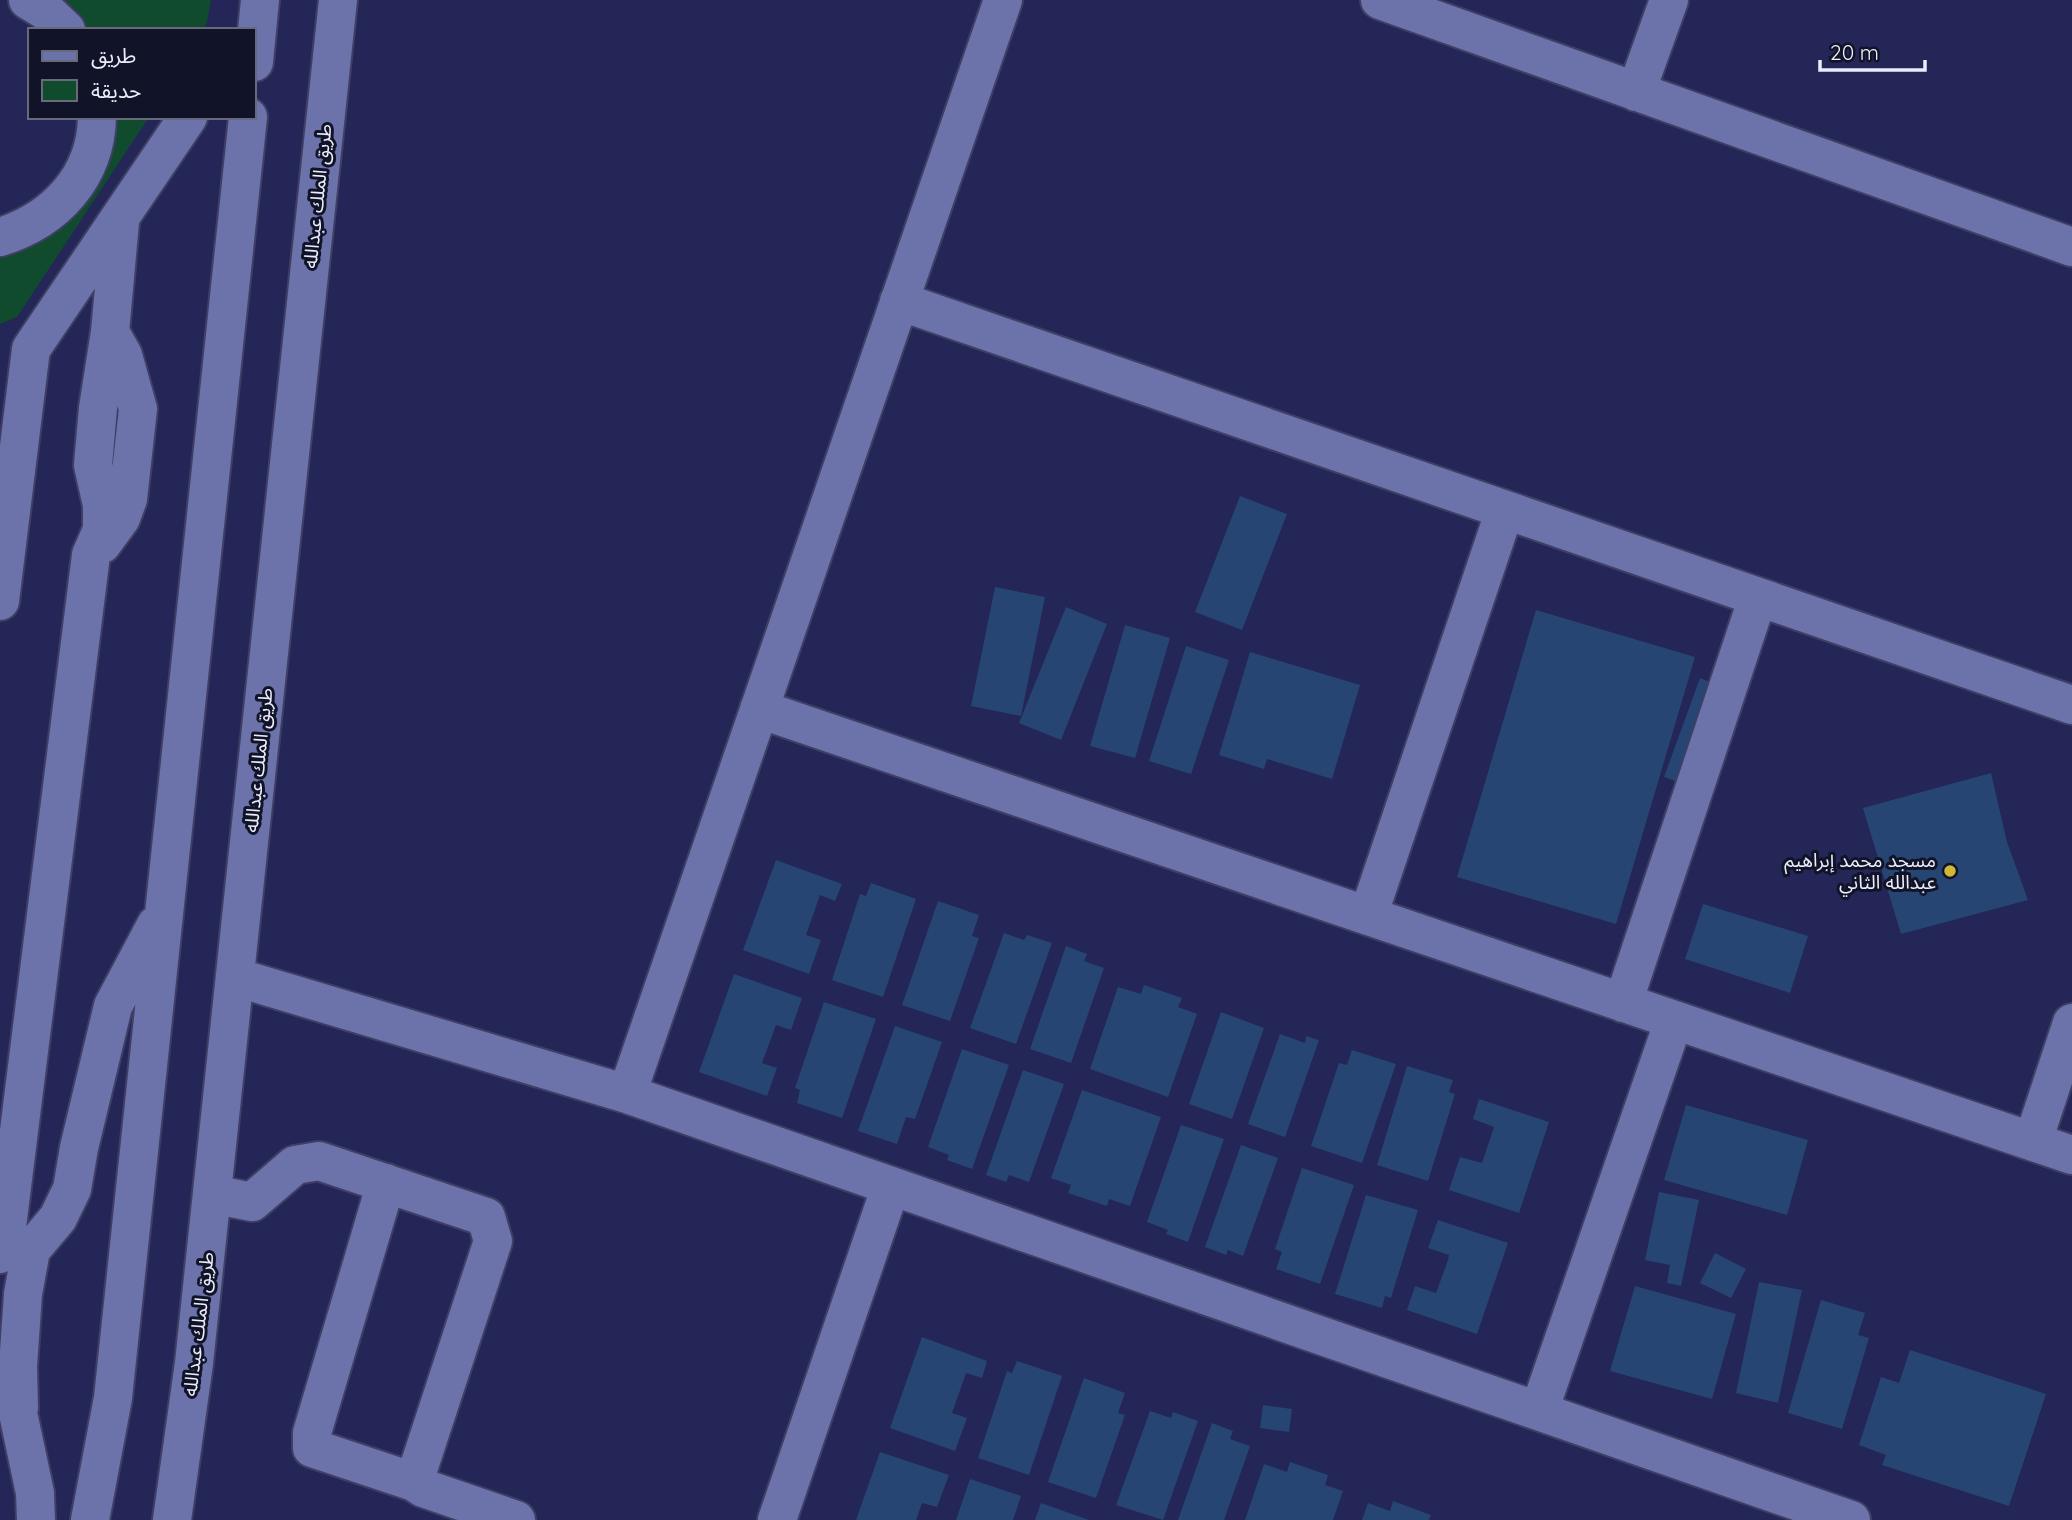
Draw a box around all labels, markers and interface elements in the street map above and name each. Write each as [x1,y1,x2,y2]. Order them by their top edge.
legend [28,28,256,119]
scale bar [1820,28,1925,72]
text: 20 m [1830,39,1879,65]
text: طريق [91,42,136,69]
text: حديقة [91,77,141,103]
street label: طريق الملك عبدالله [297,122,337,270]
street label: طريق الملك عبدالله [238,686,278,834]
place label: مسجد محمد إبراهيم عبدالله الثاني [1784,848,1936,897]
marker: مسجد محمد إبراهيم عبدالله الثاني [1942,863,1958,879]
street label: طريق الملك عبدالله [177,1250,219,1398]

